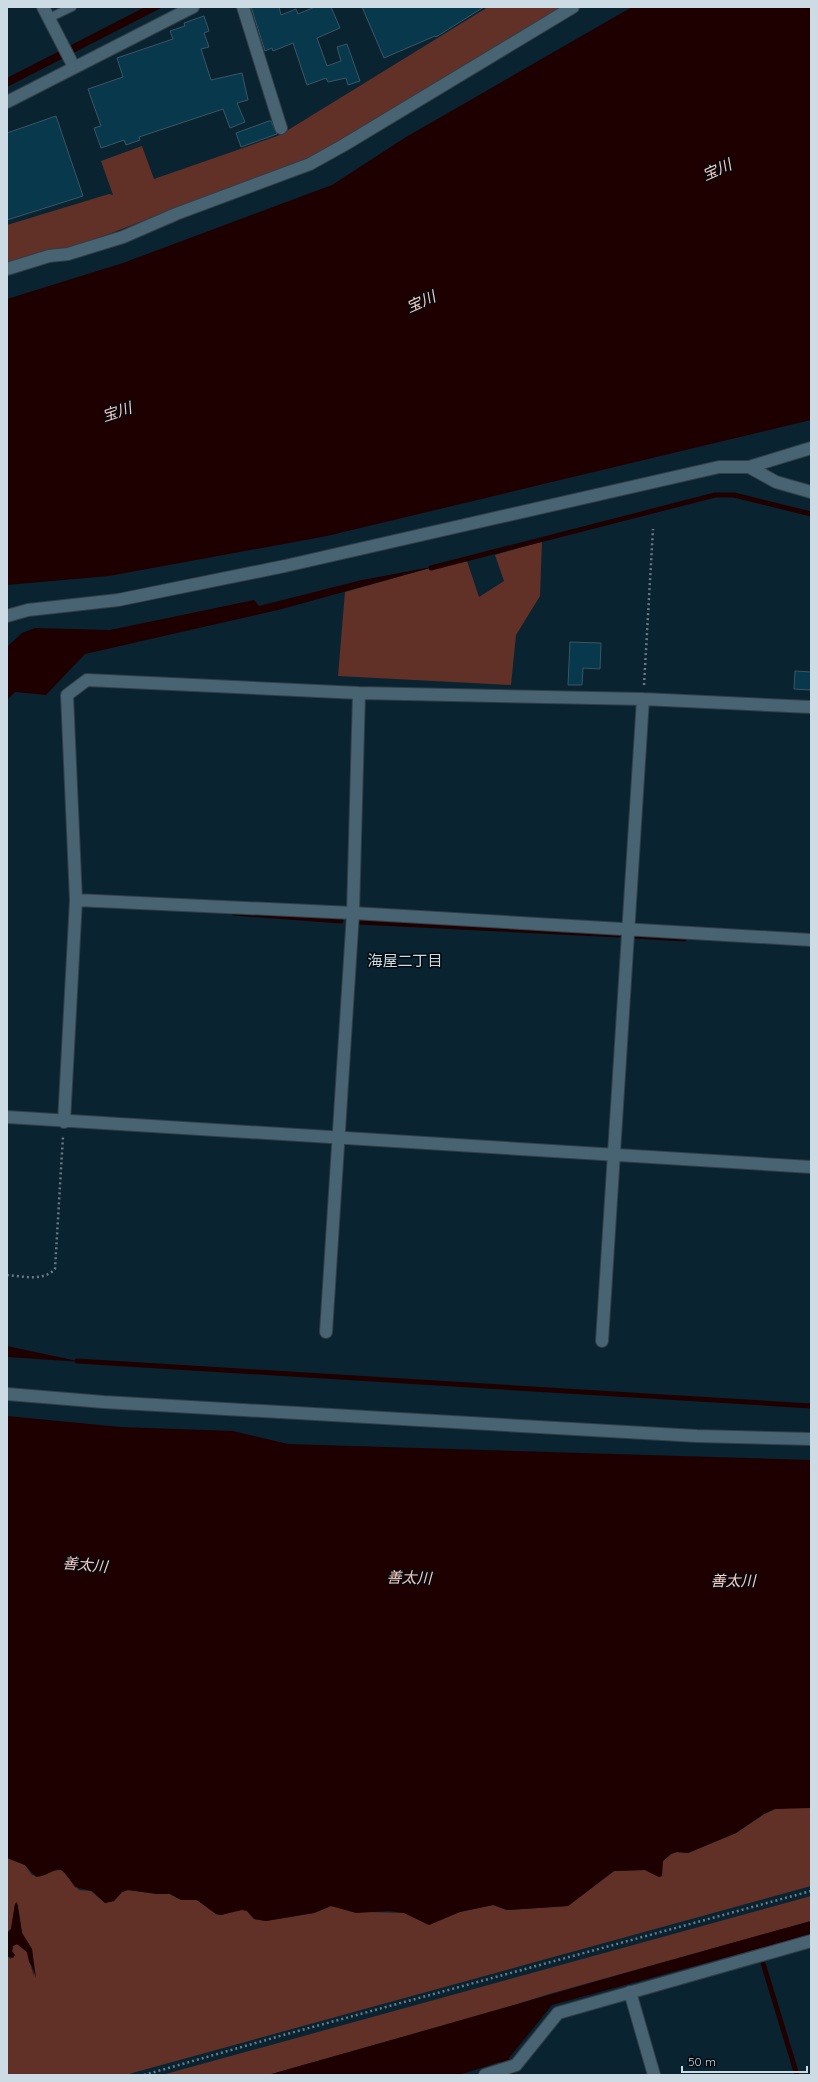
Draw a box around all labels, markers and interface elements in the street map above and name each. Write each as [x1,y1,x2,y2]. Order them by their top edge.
water label: 宝川 [699,154,736,184]
water label: 宝川 [403,286,440,316]
water label: 宝川 [100,397,136,425]
district label: 海屋二丁目 [367,951,443,970]
water label: 善太川 [62,1553,110,1576]
water label: 善太川 [386,1568,434,1587]
water label: 善太川 [710,1571,757,1590]
scale bar [682,2048,807,2074]
text: 50 m [688,2054,716,2069]

